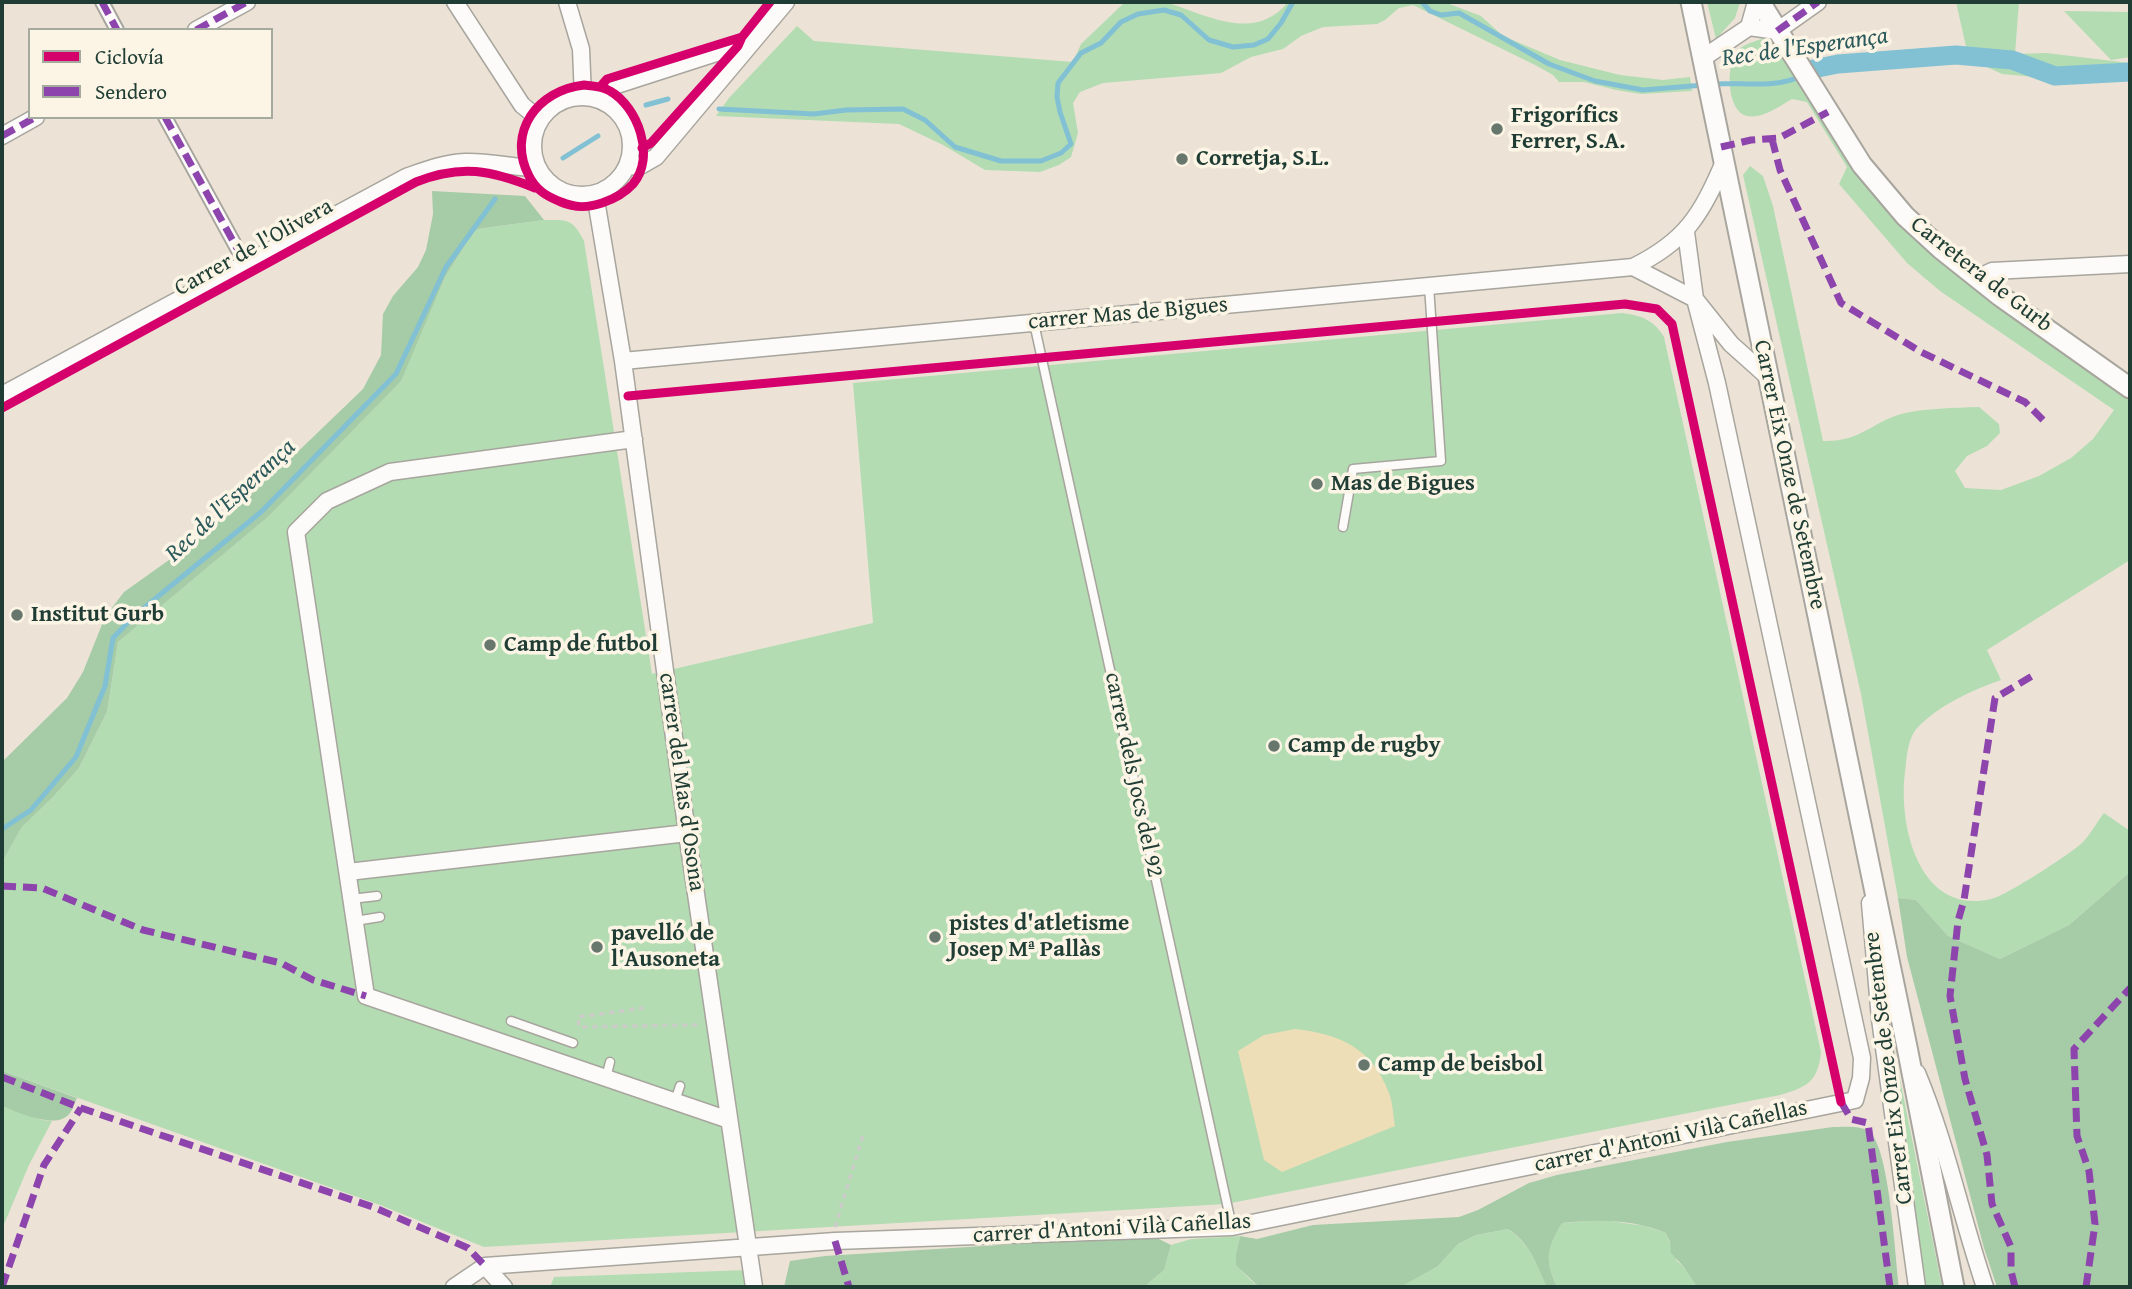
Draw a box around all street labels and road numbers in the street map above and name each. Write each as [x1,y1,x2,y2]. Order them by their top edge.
street label: Carrer de l'Olivera [170,193,338,303]
street label: Carretera de Gurb [1905,211,2057,339]
street label: carrer Mas de Bigues [1027,292,1229,336]
street label: Carrer Eix Onze de Setembre [1747,338,1831,612]
street label: carrer dels Jocs del 92 [1098,670,1168,880]
street label: carrer del Mas d'Osona [652,671,710,893]
street label: Carrer Eix Onze de Setembre [1859,930,1919,1206]
street label: carrer d'Antoni Vilà Cañellas [1532,1095,1810,1179]
street label: carrer d'Antoni Vilà Cañellas [972,1208,1252,1250]

